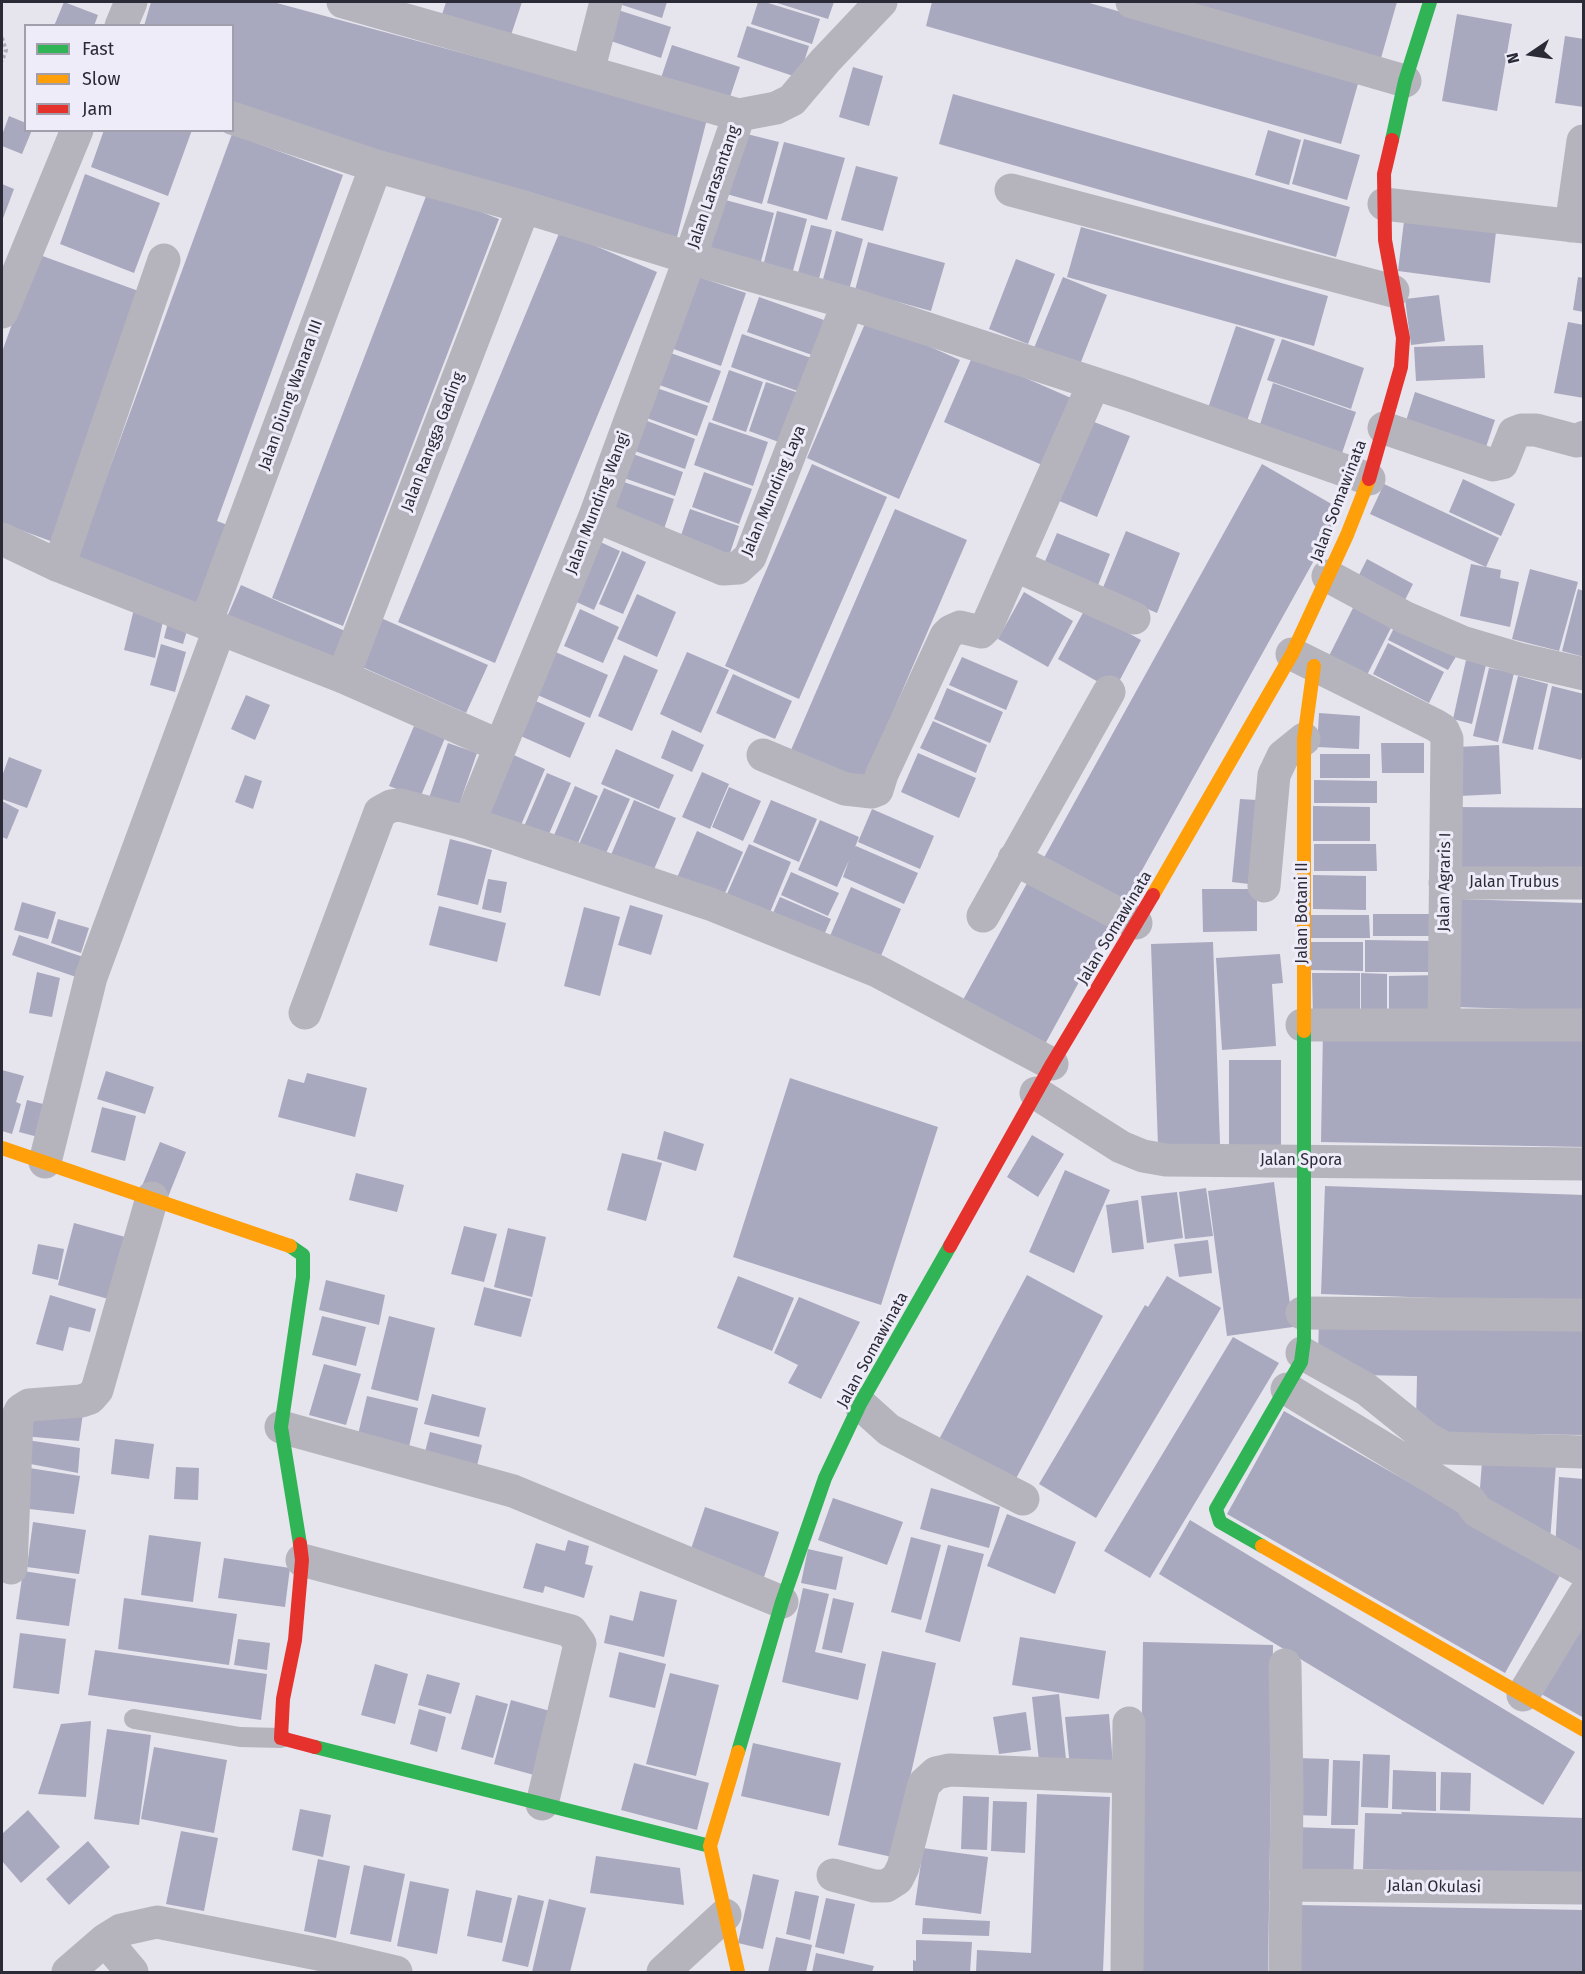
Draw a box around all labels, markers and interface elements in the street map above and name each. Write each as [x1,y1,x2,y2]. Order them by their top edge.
legend [24,24,234,132]
north arrow [1501,24,1561,84]
text: Fast [82,38,114,60]
text: N [1503,51,1523,65]
text: Slow [82,68,120,90]
text: Jam [82,98,113,120]
street label: Jalan Larasantang [684,123,744,251]
street label: Jalan Diung Wanara III [255,317,327,473]
street label: Jalan Rangga Gading [398,370,468,514]
street label: Jalan Munding Laya [738,423,810,559]
street label: Jalan Munding Wangi [562,429,634,577]
street label: Jalan Somawinata [1307,437,1371,565]
street label: Jalan Agraris I [1435,832,1455,932]
street label: Jalan Botani II [1293,862,1313,964]
street label: Jalan Somawinata [1074,868,1156,988]
street label: Jalan Trubus [1469,873,1559,893]
street label: Jalan Spora [1260,1151,1342,1171]
street label: Jalan Somawinata [833,1289,913,1411]
street label: Jalan Okulasi [1387,1877,1481,1897]

